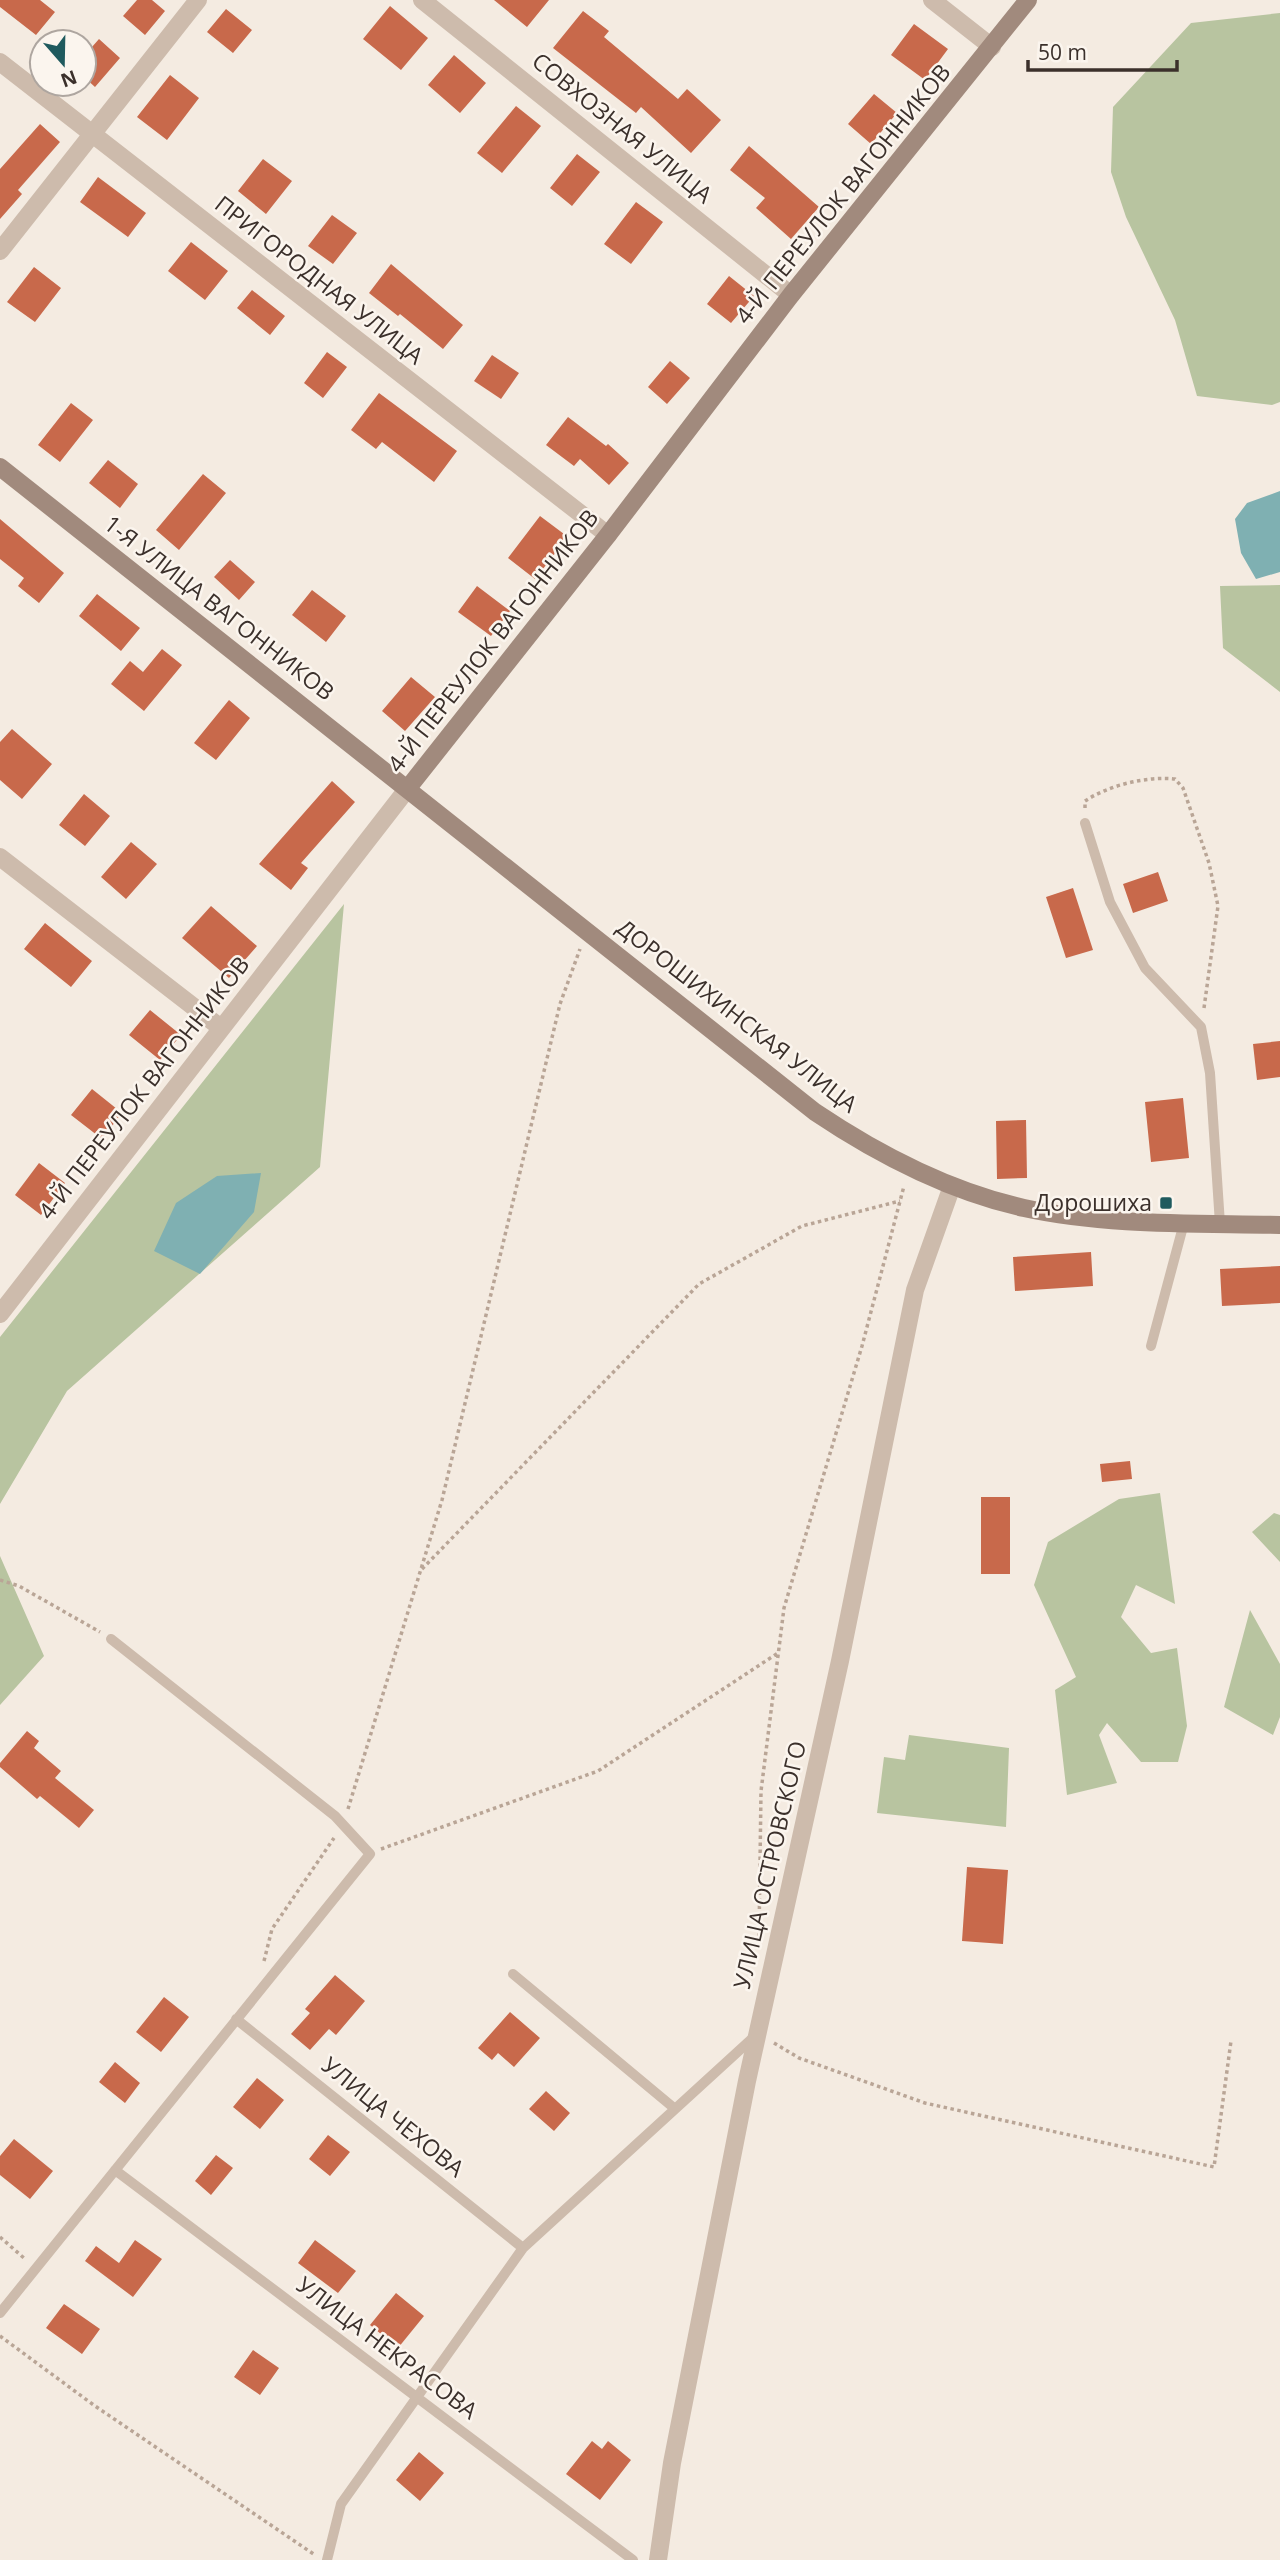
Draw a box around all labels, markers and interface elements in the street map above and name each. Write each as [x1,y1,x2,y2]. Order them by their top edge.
north arrow [28,28,98,98]
scale bar [1028,28,1177,72]
text: 50 m [1038,38,1087,66]
street label: СОВХОЗНАЯ УЛИЦА [526,45,720,210]
street label: 4-Й ПЕРЕУЛОК ВАГОННИКОВ [727,57,957,330]
text: N [57,64,81,94]
street label: ПРИГОРОДНАЯ УЛИЦА [209,188,431,371]
street label: 4-Й ПЕРЕУЛОК ВАГОННИКОВ [379,502,605,779]
street label: 1-Я УЛИЦА ВАГОННИКОВ [98,507,341,707]
street label: ДОРОШИХИНСКАЯ УЛИЦА [611,911,865,1120]
street label: 4-Й ПЕРЕУЛОК ВАГОННИКОВ [30,949,256,1226]
place label: Дорошиха [1035,1186,1152,1218]
marker: Дорошиха [1158,1195,1174,1211]
street label: УЛИЦА ОСТРОВСКОГО [725,1738,813,1992]
street label: УЛИЦА ЧЕХОВА [316,2049,472,2184]
street label: УЛИЦА НЕКРАСОВА [290,2268,485,2426]

